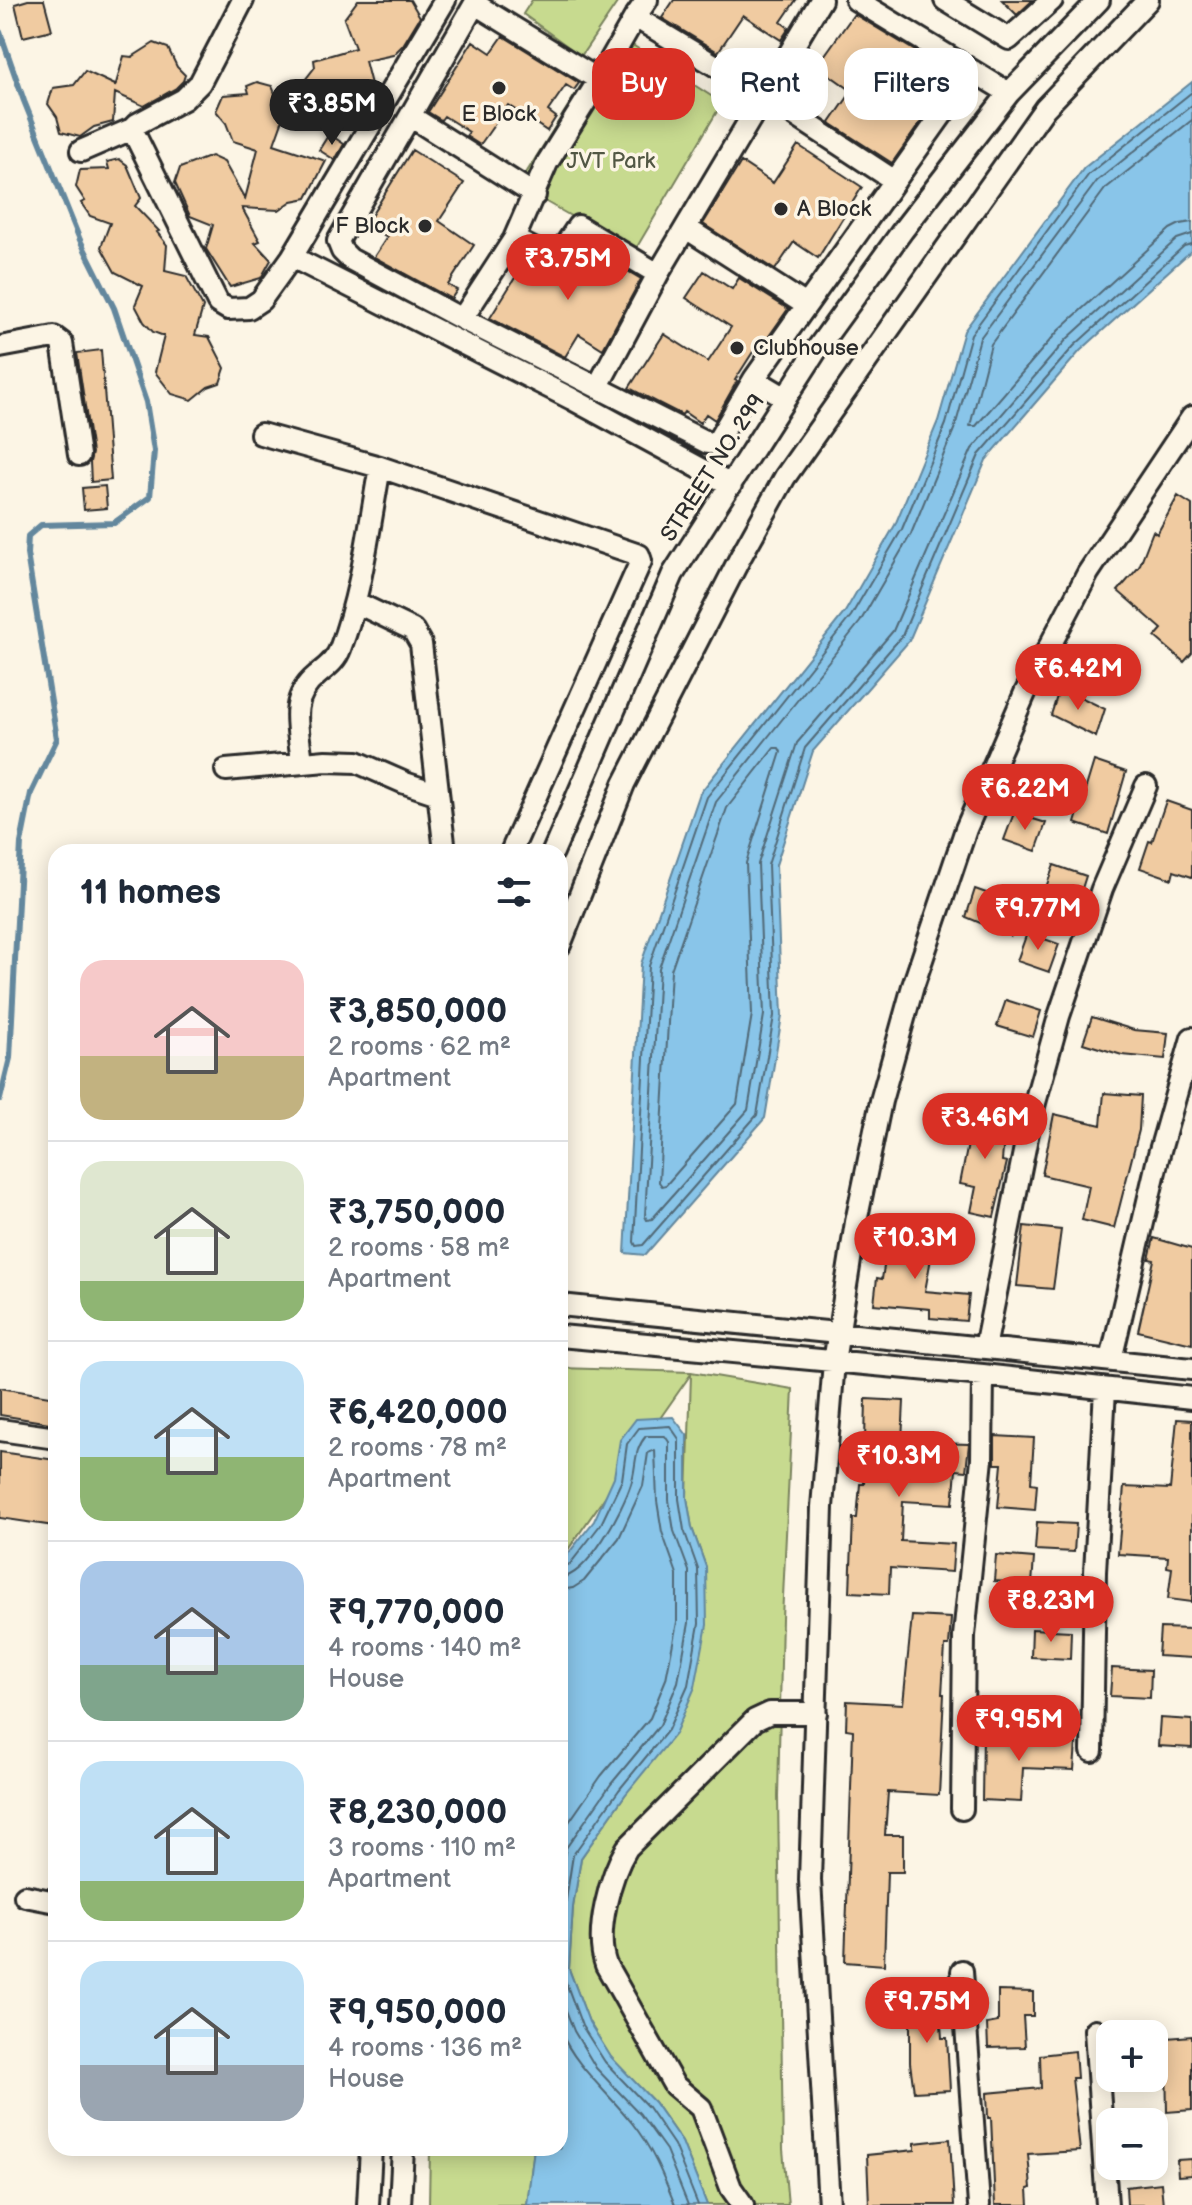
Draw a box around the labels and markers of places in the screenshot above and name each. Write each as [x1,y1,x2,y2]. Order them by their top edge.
pin: ₹3.85M [267,79,397,147]
marker: E Block [490,79,508,97]
place label: E Block [461,101,537,128]
place label: A Block [797,196,871,223]
marker: A Block [772,200,790,218]
place label: F Block [335,213,409,240]
marker: F Block [416,217,434,235]
pin: ₹3.75M [503,234,633,302]
place label: Clubhouse [753,335,859,362]
marker: Clubhouse [728,339,746,357]
pin: ₹6.42M [1013,644,1143,712]
pin: ₹6.22M [960,764,1090,832]
pin: ₹9.77M [973,884,1103,952]
pin: ₹3.46M [920,1093,1050,1161]
pin: ₹10.3M [850,1213,980,1281]
pin: ₹10.3M [834,1431,964,1499]
pin: ₹8.23M [986,1576,1116,1644]
pin: ₹9.95M [954,1695,1084,1763]
pin: ₹9.75M [862,1977,992,2045]

